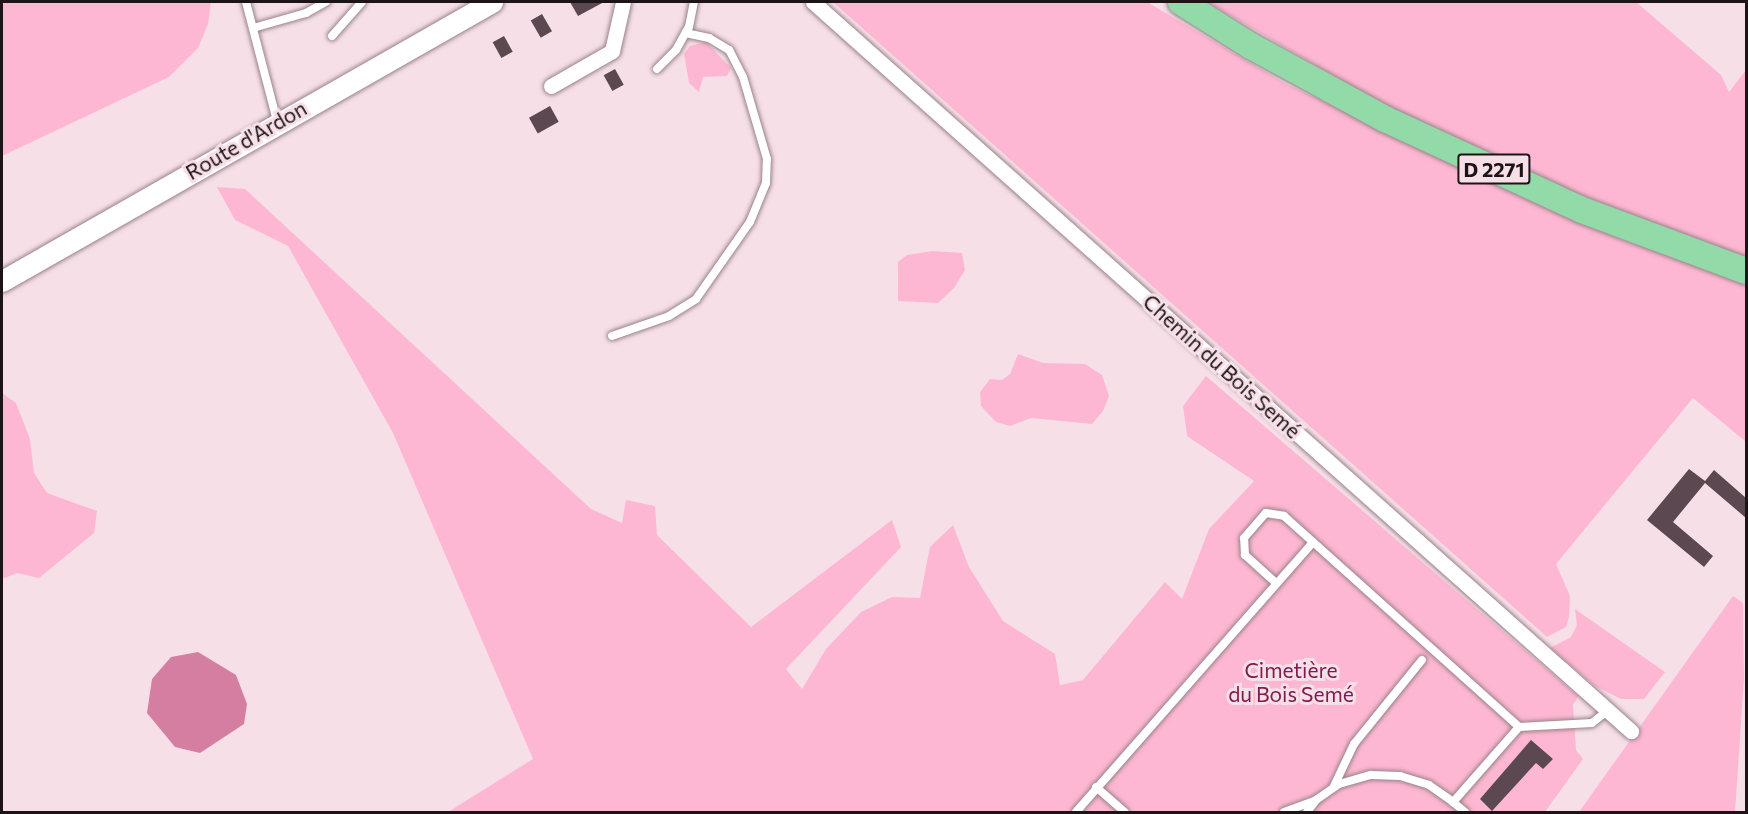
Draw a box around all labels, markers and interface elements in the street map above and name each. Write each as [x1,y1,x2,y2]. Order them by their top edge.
street label: Route d'Ardon [181,95,311,185]
road number: D 2271 [1456,152,1532,186]
street label: Chemin du Bois Semé [1138,289,1306,443]
park label: Cimetière du Bois Semé [1228,657,1354,707]

